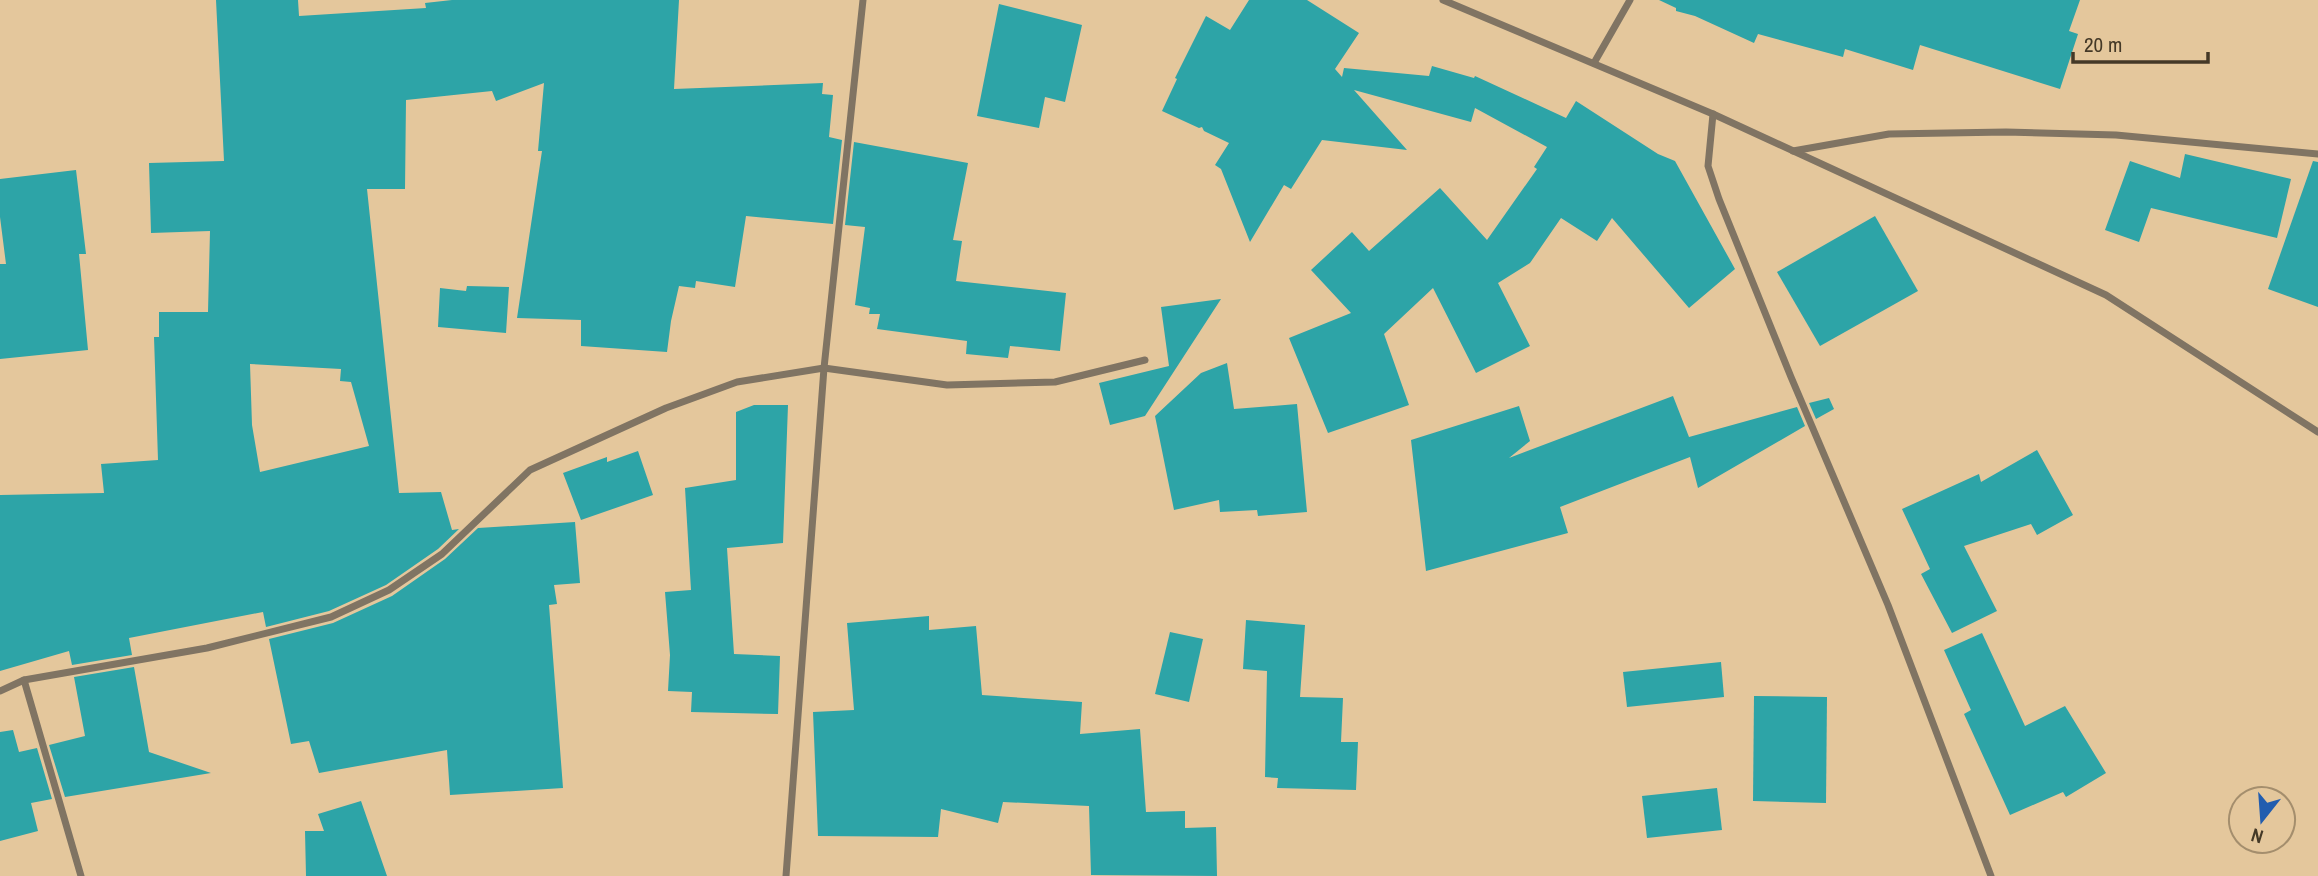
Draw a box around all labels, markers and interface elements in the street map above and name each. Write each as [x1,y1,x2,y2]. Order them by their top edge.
scale bar [2073,21,2208,65]
text: 20 m [2084,30,2122,59]
north arrow [2227,785,2297,855]
text: N [2248,822,2266,850]

